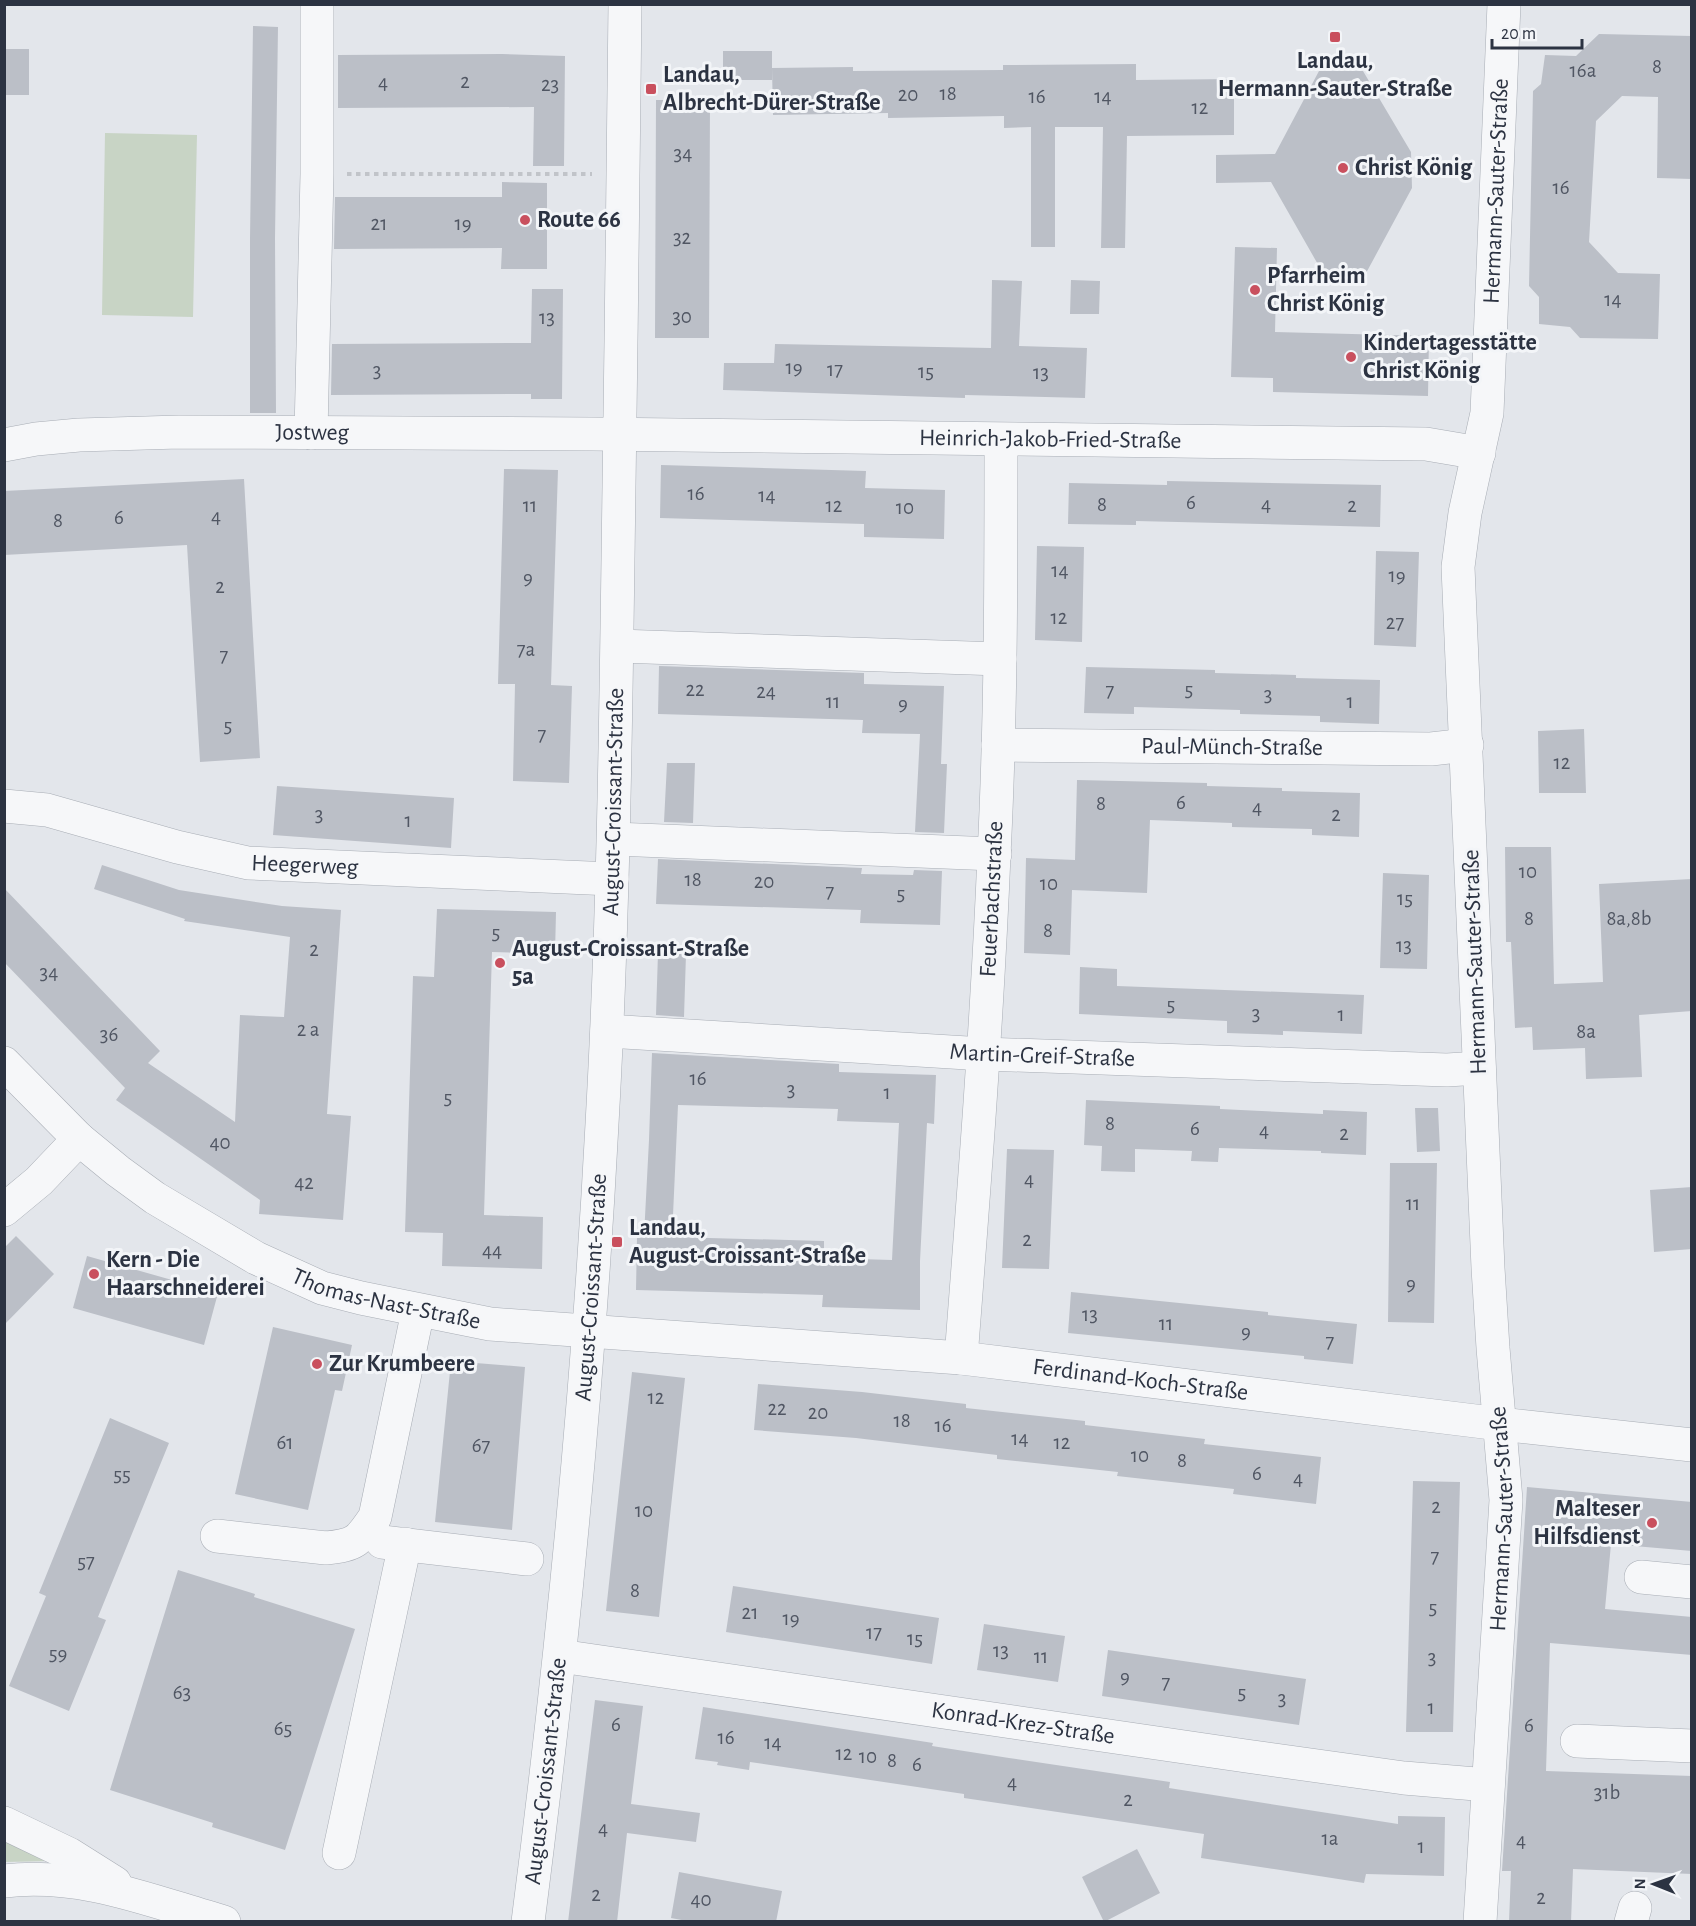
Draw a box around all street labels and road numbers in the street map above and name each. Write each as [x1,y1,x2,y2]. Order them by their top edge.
street label: Hermann-Sauter-Straße [1480,78,1513,304]
street label: Jostweg [275,420,349,445]
street label: Heinrich-Jakob-Fried-Straße [919,426,1181,453]
street label: August-Croissant-Straße [599,688,628,916]
street label: Paul-Münch-Straße [1141,734,1323,760]
street label: Feuerbachstraße [976,820,1008,978]
street label: Hermann-Sauter-Straße [1459,849,1491,1075]
street label: Heegerweg [251,851,359,880]
street label: Martin-Greif-Straße [949,1040,1135,1071]
street label: August-Croissant-Straße [571,1173,611,1402]
street label: Thomas-Nast-Straße [288,1264,483,1334]
street label: Ferdinand-Koch-Straße [1032,1355,1250,1405]
street label: Hermann-Sauter-Straße [1486,1405,1518,1632]
street label: August-Croissant-Straße [521,1656,571,1886]
street label: Konrad-Krez-Straße [930,1698,1116,1749]

